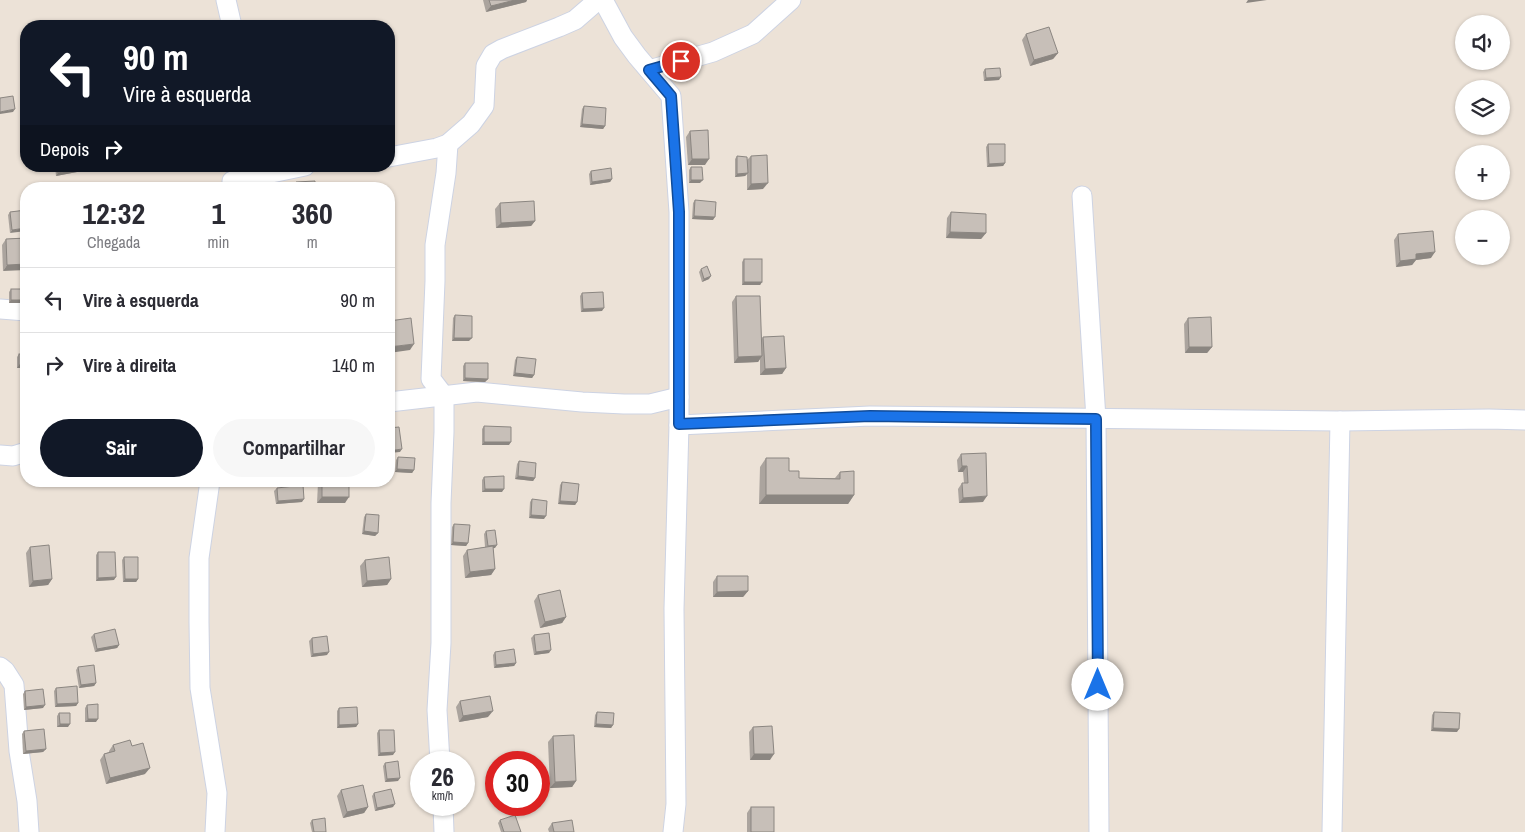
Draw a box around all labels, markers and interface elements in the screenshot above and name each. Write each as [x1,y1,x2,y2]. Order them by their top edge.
map controls [1455,15,1510,265]
button: sound [1455,15,1510,70]
text: 90 m [123,34,188,81]
icon: left [40,40,105,105]
pin [660,40,702,82]
icon: arrive [667,47,695,75]
text: Vire à esquerda [123,79,251,109]
button: layers [1455,80,1510,135]
icon: right [99,135,127,163]
text: Depois [40,136,89,162]
button: + [1455,145,1510,200]
text: 12:32 [82,193,145,233]
text: 1 [212,193,225,233]
text: 360 [292,193,333,233]
button: − [1455,210,1510,265]
text: Chegada [87,231,140,253]
text: min [207,231,229,253]
text: m [307,231,318,253]
icon: left [40,286,68,314]
text: Vire à esquerda [83,287,199,313]
text: 90 m [340,287,375,313]
icon: right [40,351,68,379]
text: Vire à direita [83,352,176,378]
text: 140 m [332,352,375,378]
button: Sair [40,419,203,477]
button: Compartilhar [213,419,375,477]
position arrow [1071,658,1123,710]
speed limit sign: 30 [485,751,550,816]
text: 26 [431,760,454,794]
text: km/h [432,788,453,804]

